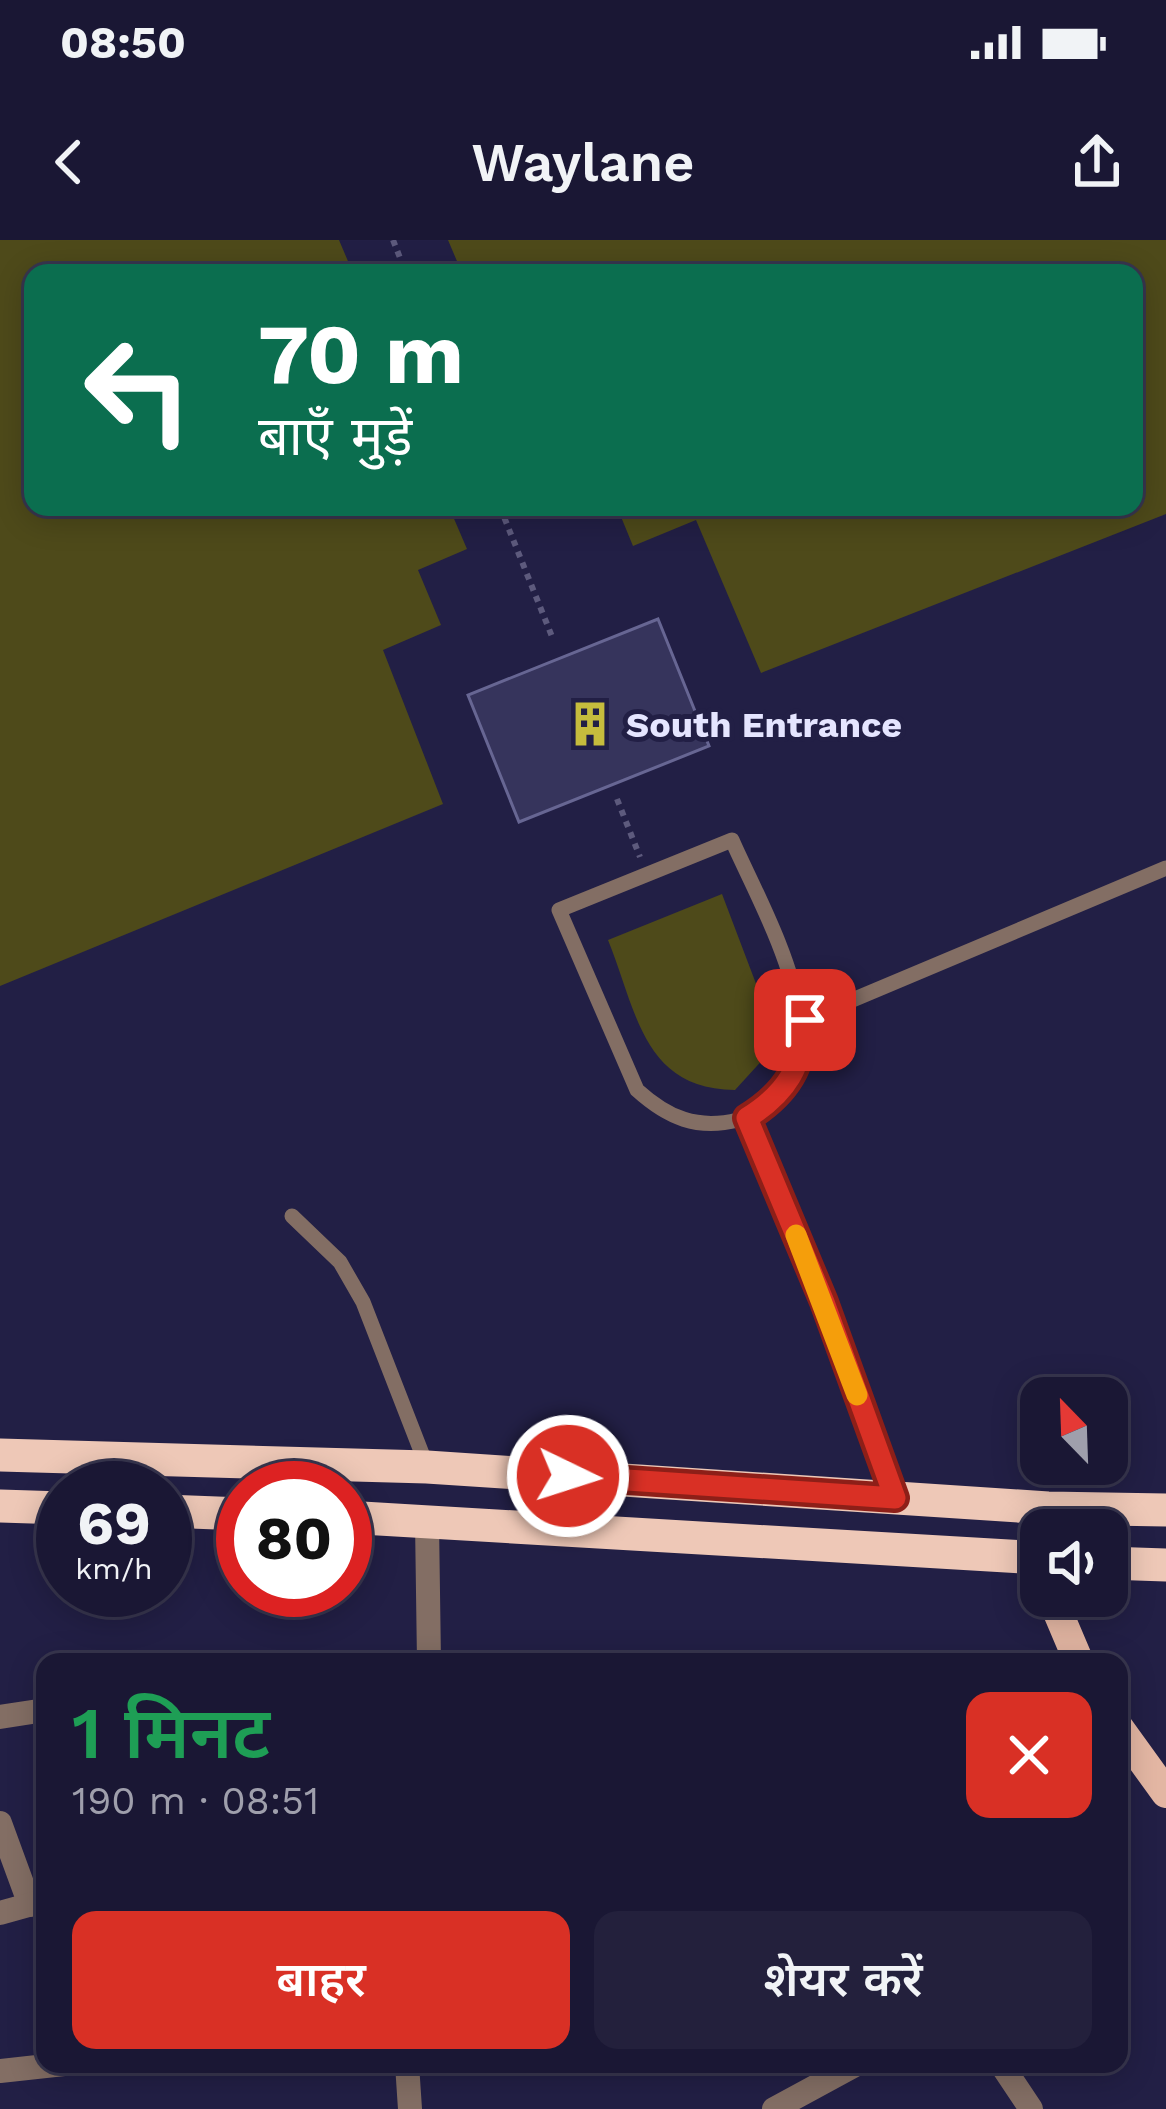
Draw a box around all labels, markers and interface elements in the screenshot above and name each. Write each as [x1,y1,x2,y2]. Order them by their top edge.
text: 08:50 [60,16,186,69]
icon: back [36,129,102,195]
icon: share [1064,129,1130,195]
text: Waylane [472,131,694,194]
text: 70 m [258,305,464,403]
icon: left [60,312,216,468]
text: बाएँ मुड़ें [258,405,412,468]
building icon: South Entrance [565,699,615,749]
place label: South Entrance [626,704,902,746]
pin [754,969,856,1071]
icon: arrive [772,987,838,1053]
north arrow [1020,1377,1128,1485]
map controls [1020,1377,1128,1617]
position arrow [505,1413,631,1539]
speed limit sign: 80 [216,1461,372,1617]
text: 69 [77,1488,151,1559]
button: sound [1020,1509,1128,1617]
text: km/h [75,1551,153,1586]
text: 1 मिनट [72,1691,270,1775]
button: close [966,1692,1092,1818]
text: 190 m · 08:51 [72,1778,319,1823]
button: बाहर [72,1911,570,2049]
button: शेयर करें [594,1911,1092,2049]

